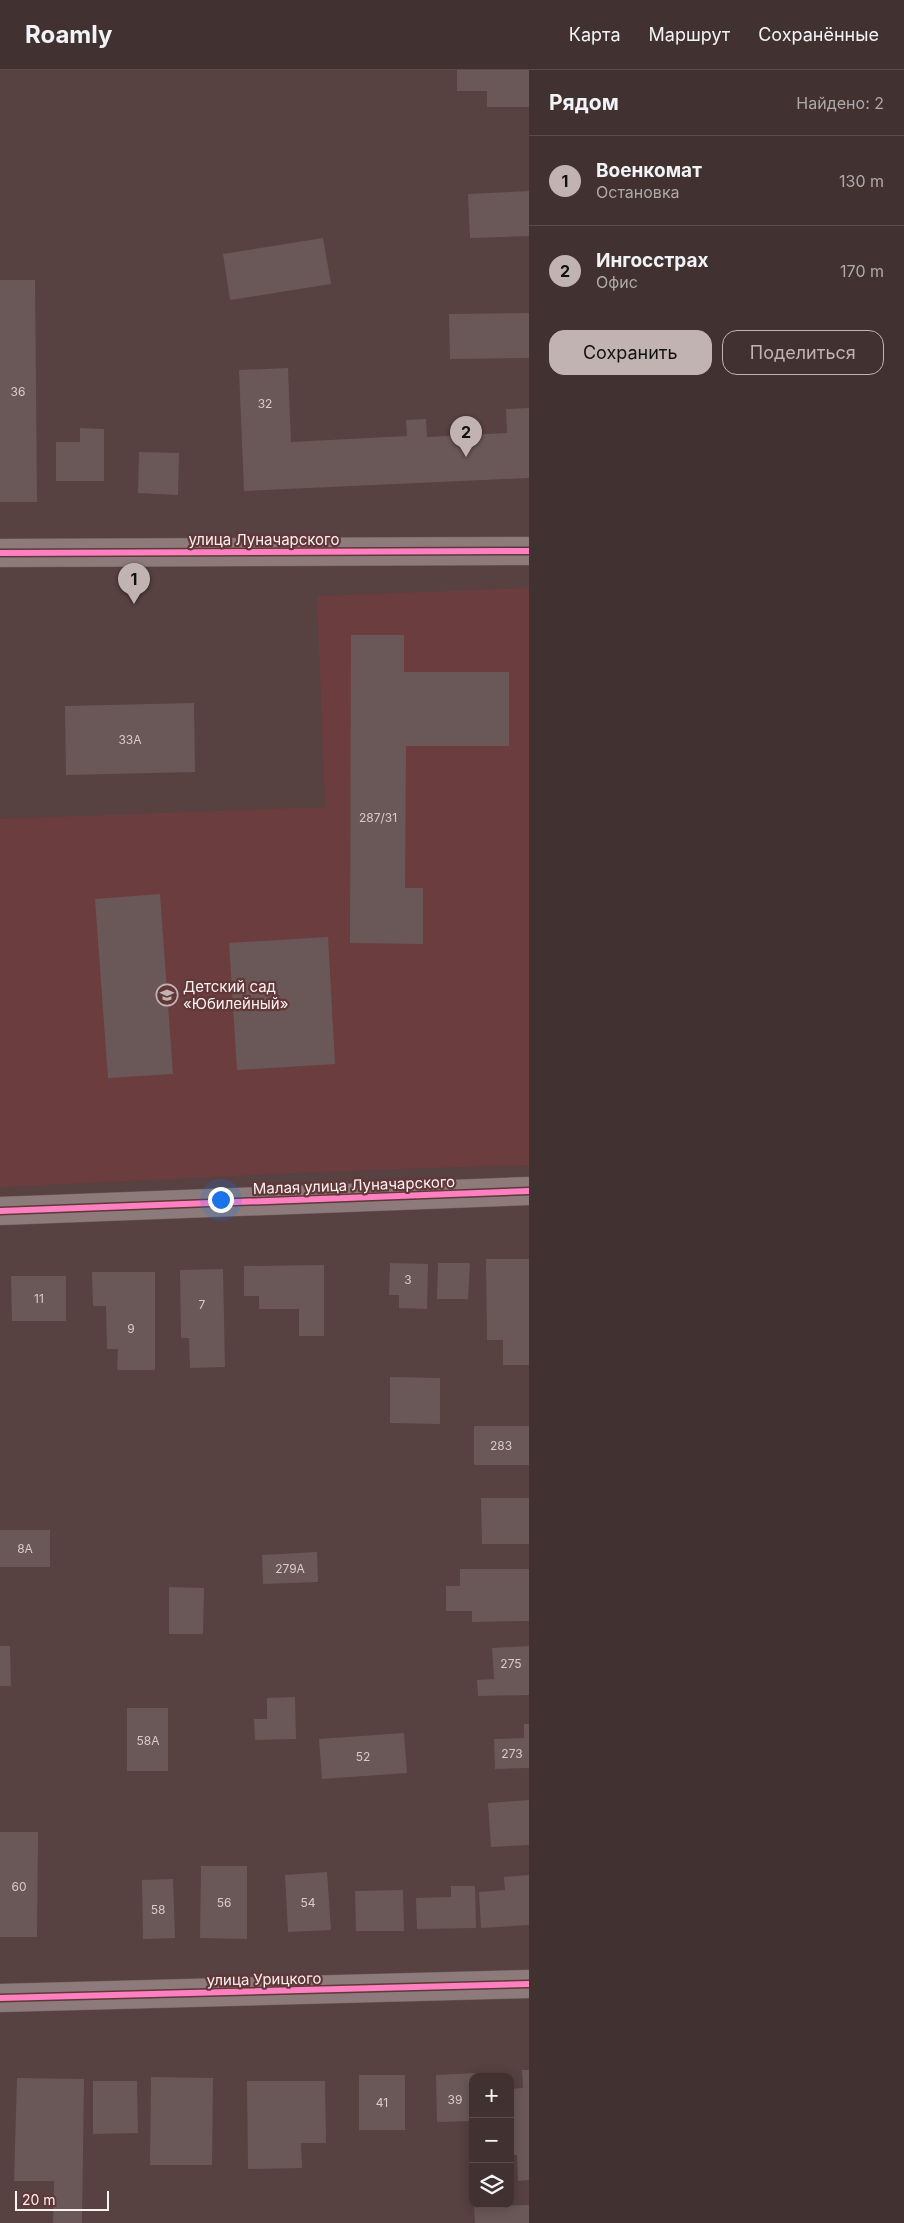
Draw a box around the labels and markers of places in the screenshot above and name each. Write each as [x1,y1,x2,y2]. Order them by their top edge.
pin: 2 [450,416,482,457]
pin: 1 [118,563,150,604]
place label: Детский сад «Юбилейный» [183,977,288,1013]
school or university icon: Детский сад «Юбилейный» [155,983,179,1007]

